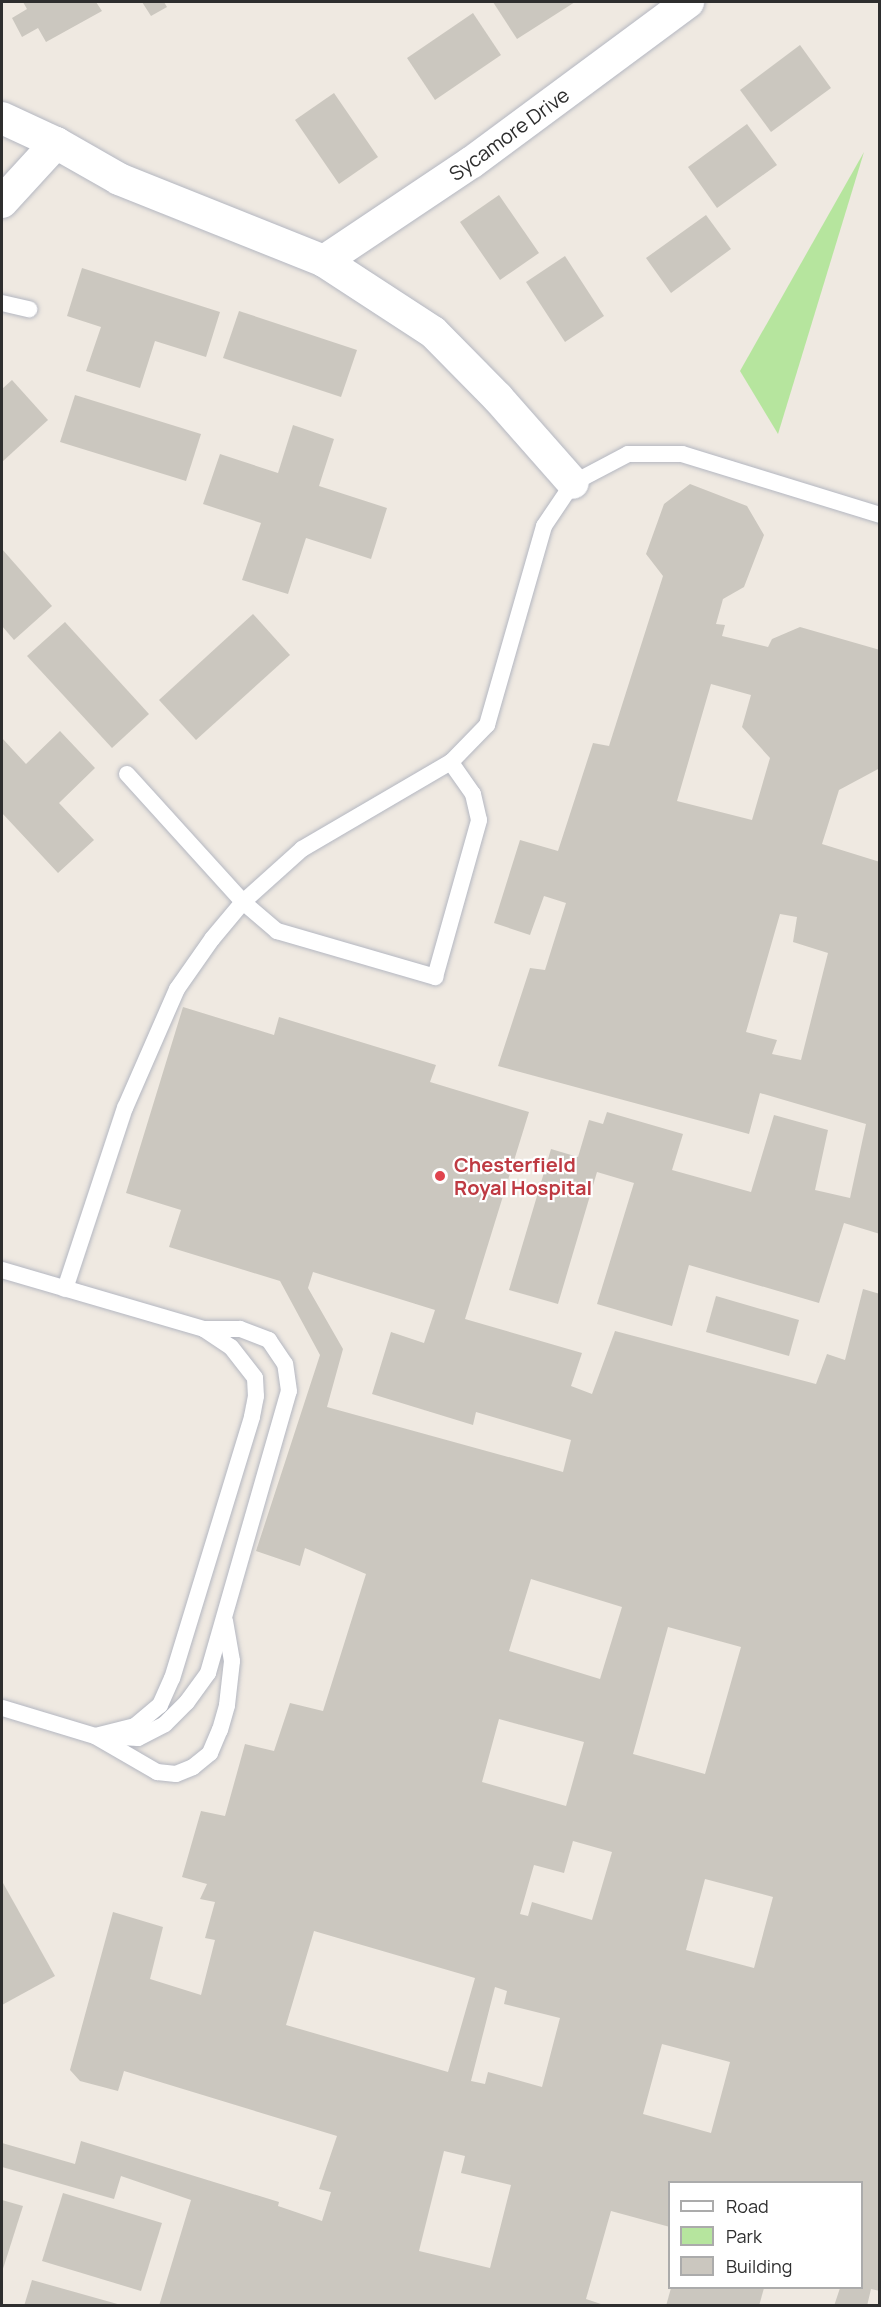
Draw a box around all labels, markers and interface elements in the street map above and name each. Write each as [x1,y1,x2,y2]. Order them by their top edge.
street label: Sycamore Drive [444,82,574,186]
place label: Chesterfield Royal Hospital [454,1152,592,1199]
marker: Chesterfield Royal Hospital [431,1167,449,1185]
legend [668,2181,863,2289]
text: Road [726,2194,769,2218]
text: Park [726,2224,762,2248]
text: Building [726,2254,792,2278]

